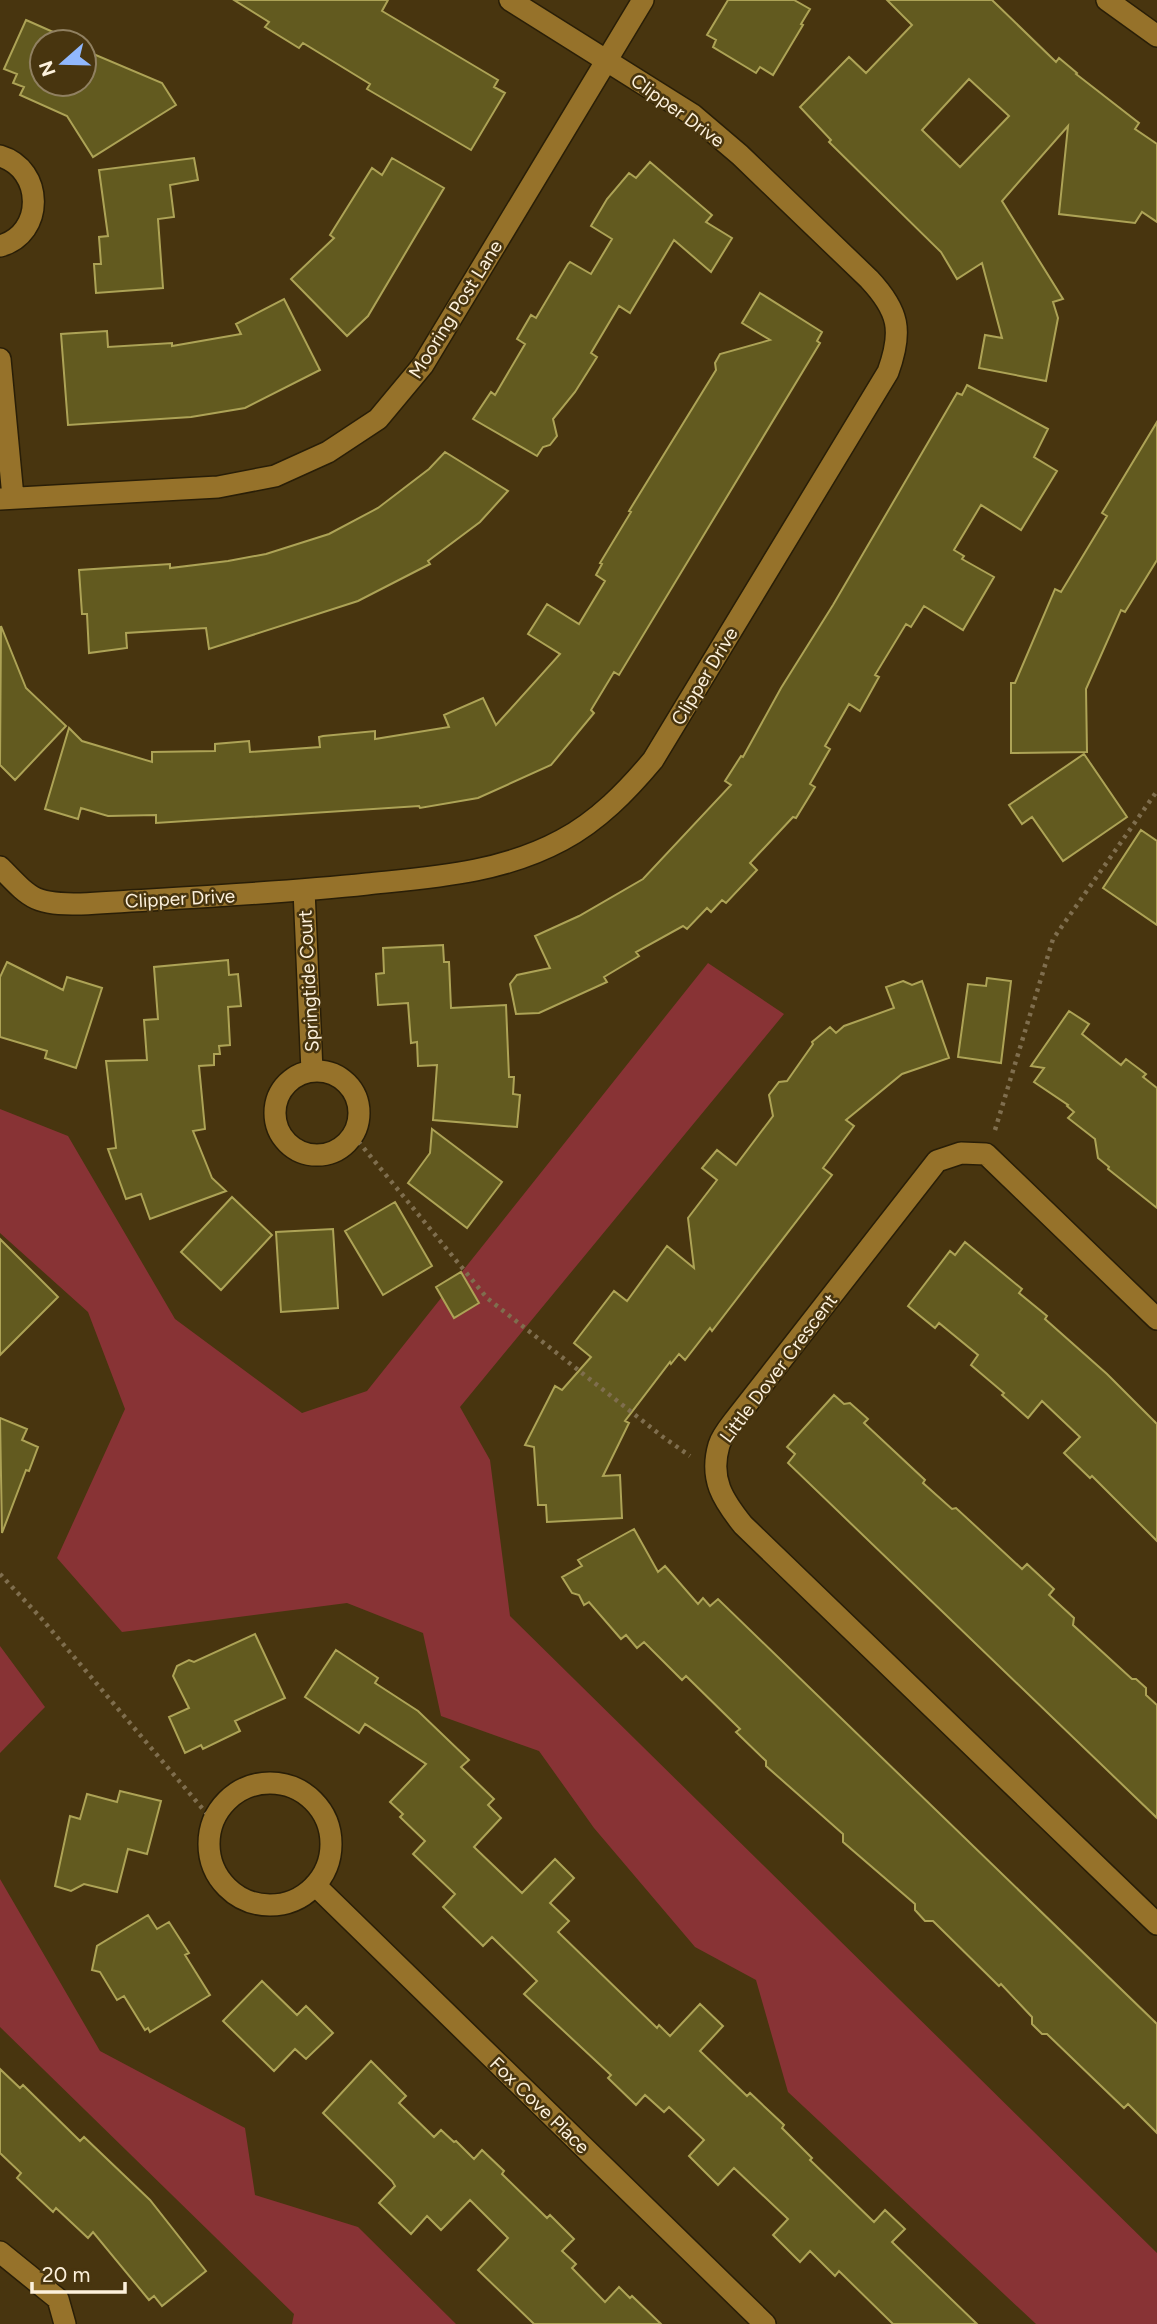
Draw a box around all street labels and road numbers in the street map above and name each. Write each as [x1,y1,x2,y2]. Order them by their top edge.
street label: Clipper Drive [626,69,729,152]
street label: Mooring Post Lane [404,236,507,383]
street label: Clipper Drive [666,623,743,729]
street label: Clipper Drive [124,884,236,913]
street label: Springtide Court [293,909,324,1053]
street label: Little Dover Crescent [715,1289,842,1447]
street label: Fox Cove Place [485,2052,594,2159]

